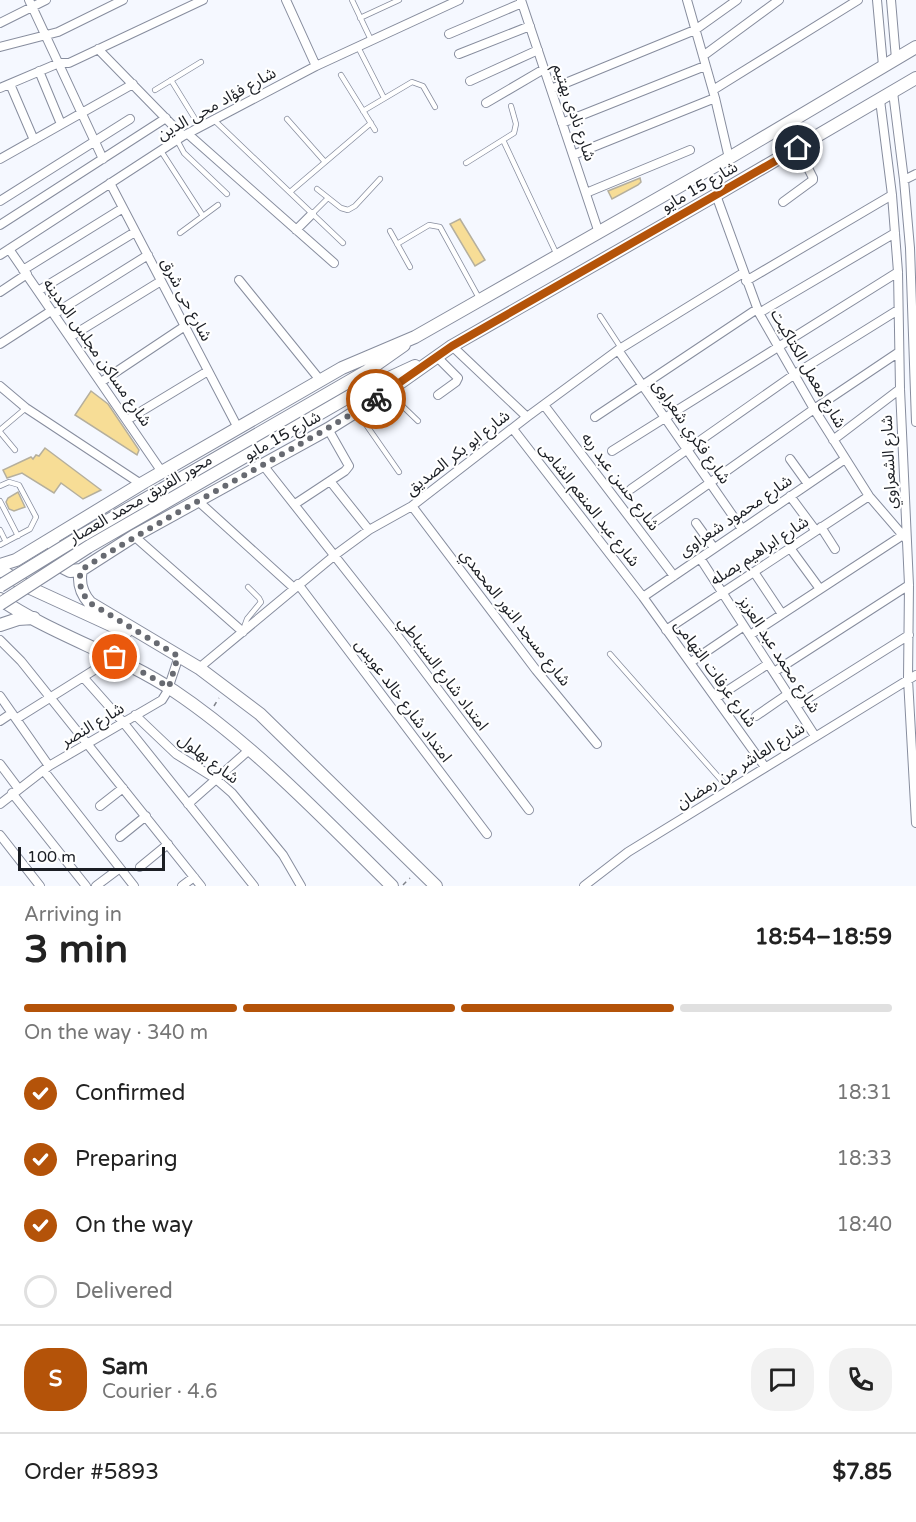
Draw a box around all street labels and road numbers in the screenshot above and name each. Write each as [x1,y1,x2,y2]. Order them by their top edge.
street label: شارع نادى بهتيم [546,61,600,164]
street label: شارع فؤاد محى الدين [153,63,281,147]
street label: شارع 15 مايو [658,157,742,219]
street label: شارع حى شرق [154,254,216,345]
street label: شارع مساكن مجلس المدينه [37,275,156,432]
street label: شارع معمل الكتاكيت [764,306,850,432]
street label: شارع فكري شعراوى [646,375,735,489]
street label: شارع ابو بكر الصديق [401,406,515,501]
street label: شارع 15 مايو [240,407,325,467]
street label: شارع الشعراوي [877,414,903,510]
street label: شارع حسن عبد ربه [575,429,664,536]
street label: شارع عبد المنعم الشامى [533,439,644,572]
street label: محور الفريق محمد العصار [64,450,216,549]
street label: شارع محمود شعراوى [675,471,797,563]
street label: شارع ابراهيم بصله [706,512,814,592]
street label: شارع مسجد النور المحمدي [454,545,575,691]
street label: شارع محمد عبد العزيز [732,591,824,718]
street label: امتداد شارع السنباطي [392,613,493,736]
street label: شارع عرفات التهامى [668,616,761,732]
street label: امتداد شارع خالد عويس [349,635,456,767]
street label: شارع النصر [56,698,129,754]
street label: شارع العاشر من رمضان [672,718,810,815]
street label: شارع بهلول [173,729,243,790]

